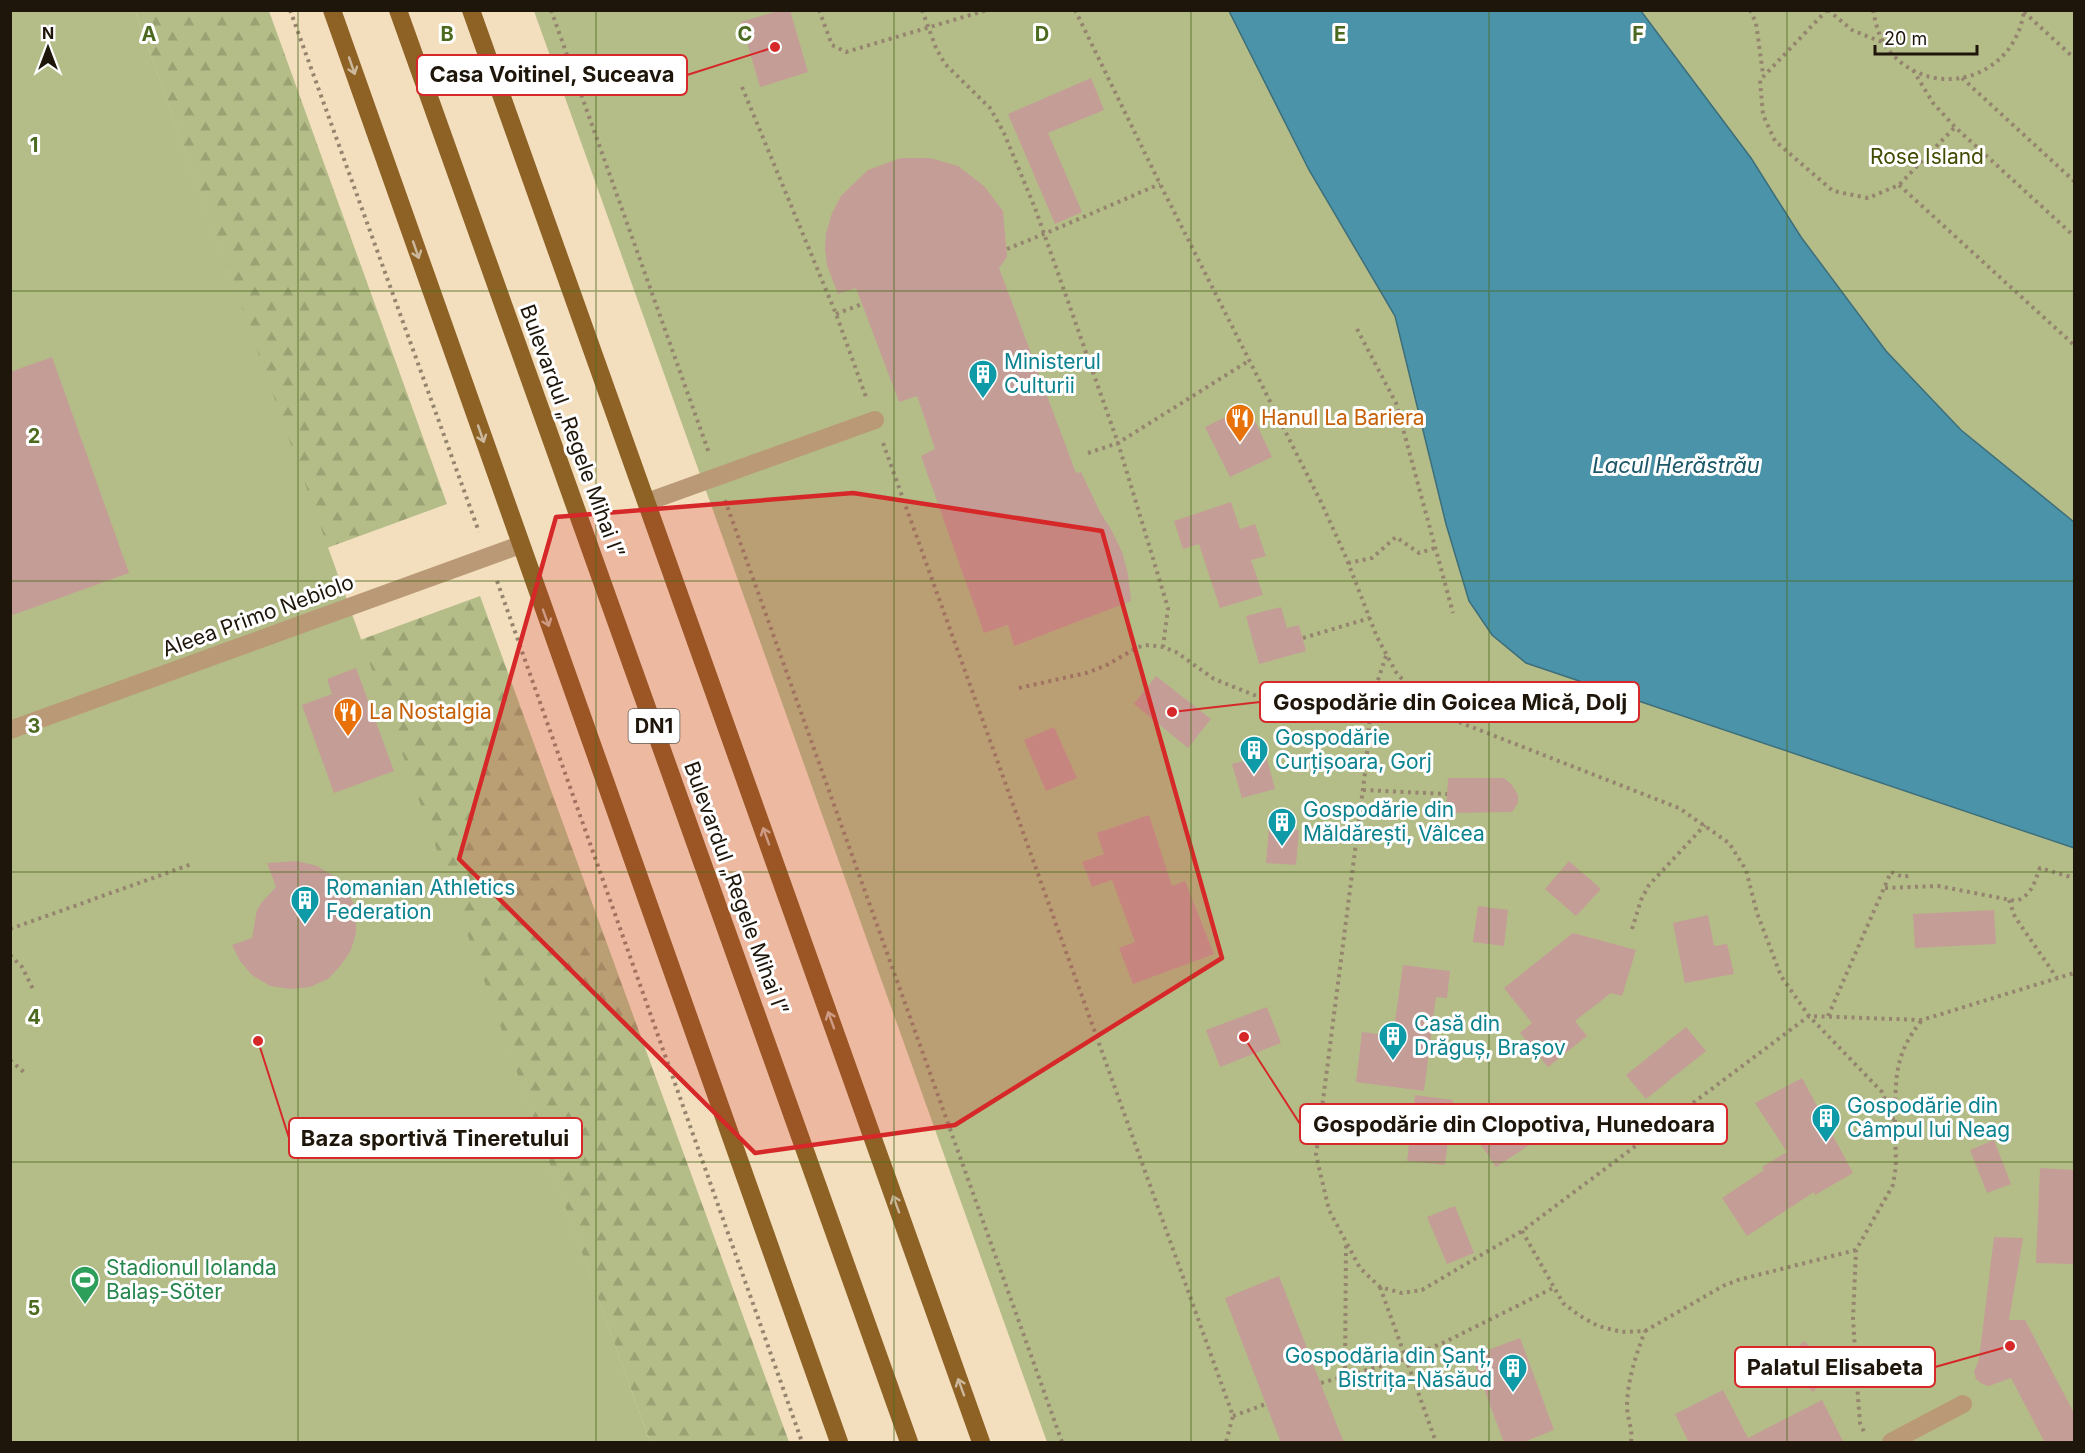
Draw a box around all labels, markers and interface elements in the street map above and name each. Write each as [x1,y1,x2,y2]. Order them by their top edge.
north arrow [18,18,78,78]
scale bar [1875,18,1977,56]
text: A [142,22,157,46]
text: B [440,22,454,46]
text: C [738,22,752,46]
text: D [1035,22,1049,46]
text: E [1334,22,1346,46]
text: F [1632,22,1644,46]
text: N [42,23,54,43]
text: 20 m [1884,28,1927,49]
callout: Casa Voitinel, Suceava [417,55,687,95]
one-way arrow [347,56,358,75]
text: Casa Voitinel, Suceava [429,61,675,87]
text: 1 [30,133,38,157]
park label: Rose Island [1870,144,1984,169]
one-way arrow [412,240,423,259]
street label: Bulevardul „Regele Mihai I” [515,301,630,561]
place label: Ministerul Culturii [1004,349,1101,398]
building icon: Ministerul Culturii [967,358,999,400]
restaurant icon: Hanul La Bariera [1224,402,1256,444]
place label: Hanul La Bariera [1261,405,1425,430]
text: 2 [28,424,40,448]
one-way arrow [476,424,487,443]
water label: Lacul Herăstrău [1592,452,1760,478]
street label: Aleea Primo Nebiolo [159,569,357,662]
one-way arrow [541,608,552,626]
callout: Gospodărie din Goicea Mică, Dolj [1260,682,1639,722]
text: Gospodărie din Goicea Mică, Dolj [1273,689,1627,715]
restaurant icon: La Nostalgia [332,696,364,738]
place label: La Nostalgia [369,699,492,724]
road number: DN1 [628,709,680,743]
text: 3 [28,714,40,738]
place label: Gospodărie Curțișoara, Gorj [1275,725,1432,774]
building icon: Gospodărie Curțișoara, Gorj [1238,734,1270,776]
street label: Bulevardul „Regele Mihai I” [679,758,794,1018]
place label: Gospodărie din Măldărești, Vâlcea [1303,797,1485,846]
building icon: Gospodărie din Măldărești, Vâlcea [1266,806,1298,848]
one-way arrow [759,827,770,846]
place label: Romanian Athletics Federation [326,875,515,924]
building icon: Romanian Athletics Federation [289,884,321,926]
text: 4 [27,1005,41,1029]
one-way arrow [824,1011,835,1030]
place label: Casă din Drăguș, Brașov [1414,1011,1566,1060]
building icon: Casă din Drăguș, Brașov [1377,1020,1409,1062]
place label: Gospodărie din Câmpul lui Neag [1847,1093,2010,1142]
building icon: Gospodărie din Câmpul lui Neag [1810,1102,1842,1144]
callout: Gospodărie din Clopotiva, Hunedoara [1300,1104,1727,1144]
text: Gospodărie din Clopotiva, Hunedoara [1313,1111,1715,1137]
callout: Baza sportivă Tineretului [289,1118,582,1158]
text: Baza sportivă Tineretului [301,1125,569,1151]
one-way arrow [890,1195,901,1214]
place label: Stadionul Iolanda Balaș-Söter [106,1255,277,1304]
sports icon: Stadionul Iolanda Balaș-Söter [69,1264,101,1306]
text: 5 [28,1296,40,1320]
place label: Gospodăria din Șanț, Bistrița-Năsăud [1285,1343,1492,1392]
callout: Palatul Elisabeta [1735,1347,1935,1387]
building icon: Gospodăria din Șanț, Bistrița-Năsăud [1497,1352,1529,1394]
text: Palatul Elisabeta [1747,1354,1923,1380]
one-way arrow [955,1378,966,1397]

